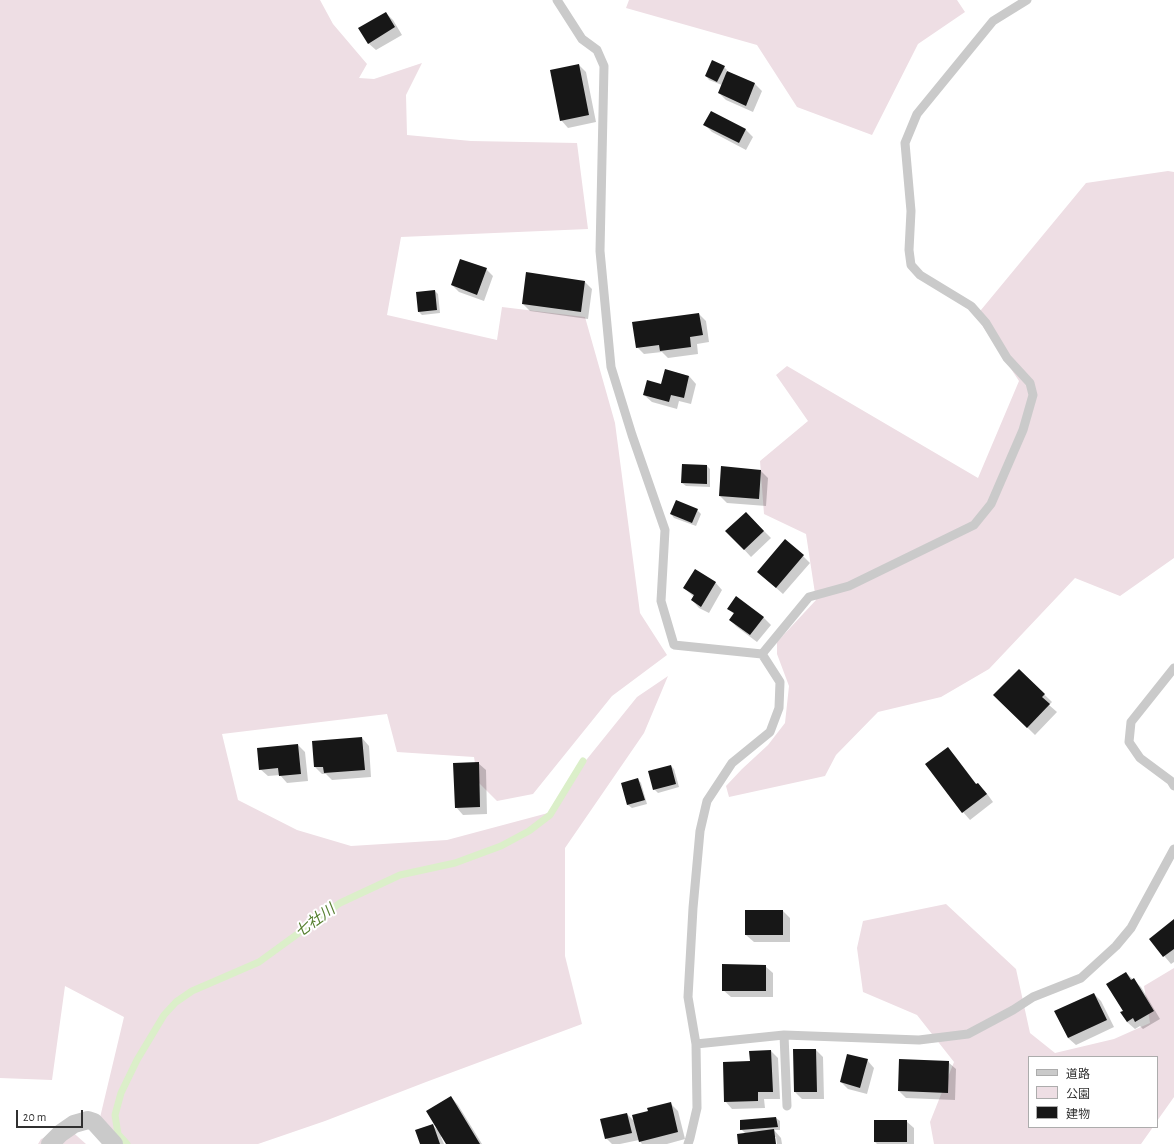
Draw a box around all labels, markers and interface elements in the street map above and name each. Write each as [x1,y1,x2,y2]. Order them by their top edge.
water label: 七社川 [292,900,338,942]
legend [1028,1056,1158,1128]
text: 道路 [1066,1068,1090,1080]
text: 公園 [1066,1088,1090,1100]
scale bar [18,1102,85,1128]
text: 建物 [1066,1108,1090,1120]
text: 20 m [23,1111,46,1123]

